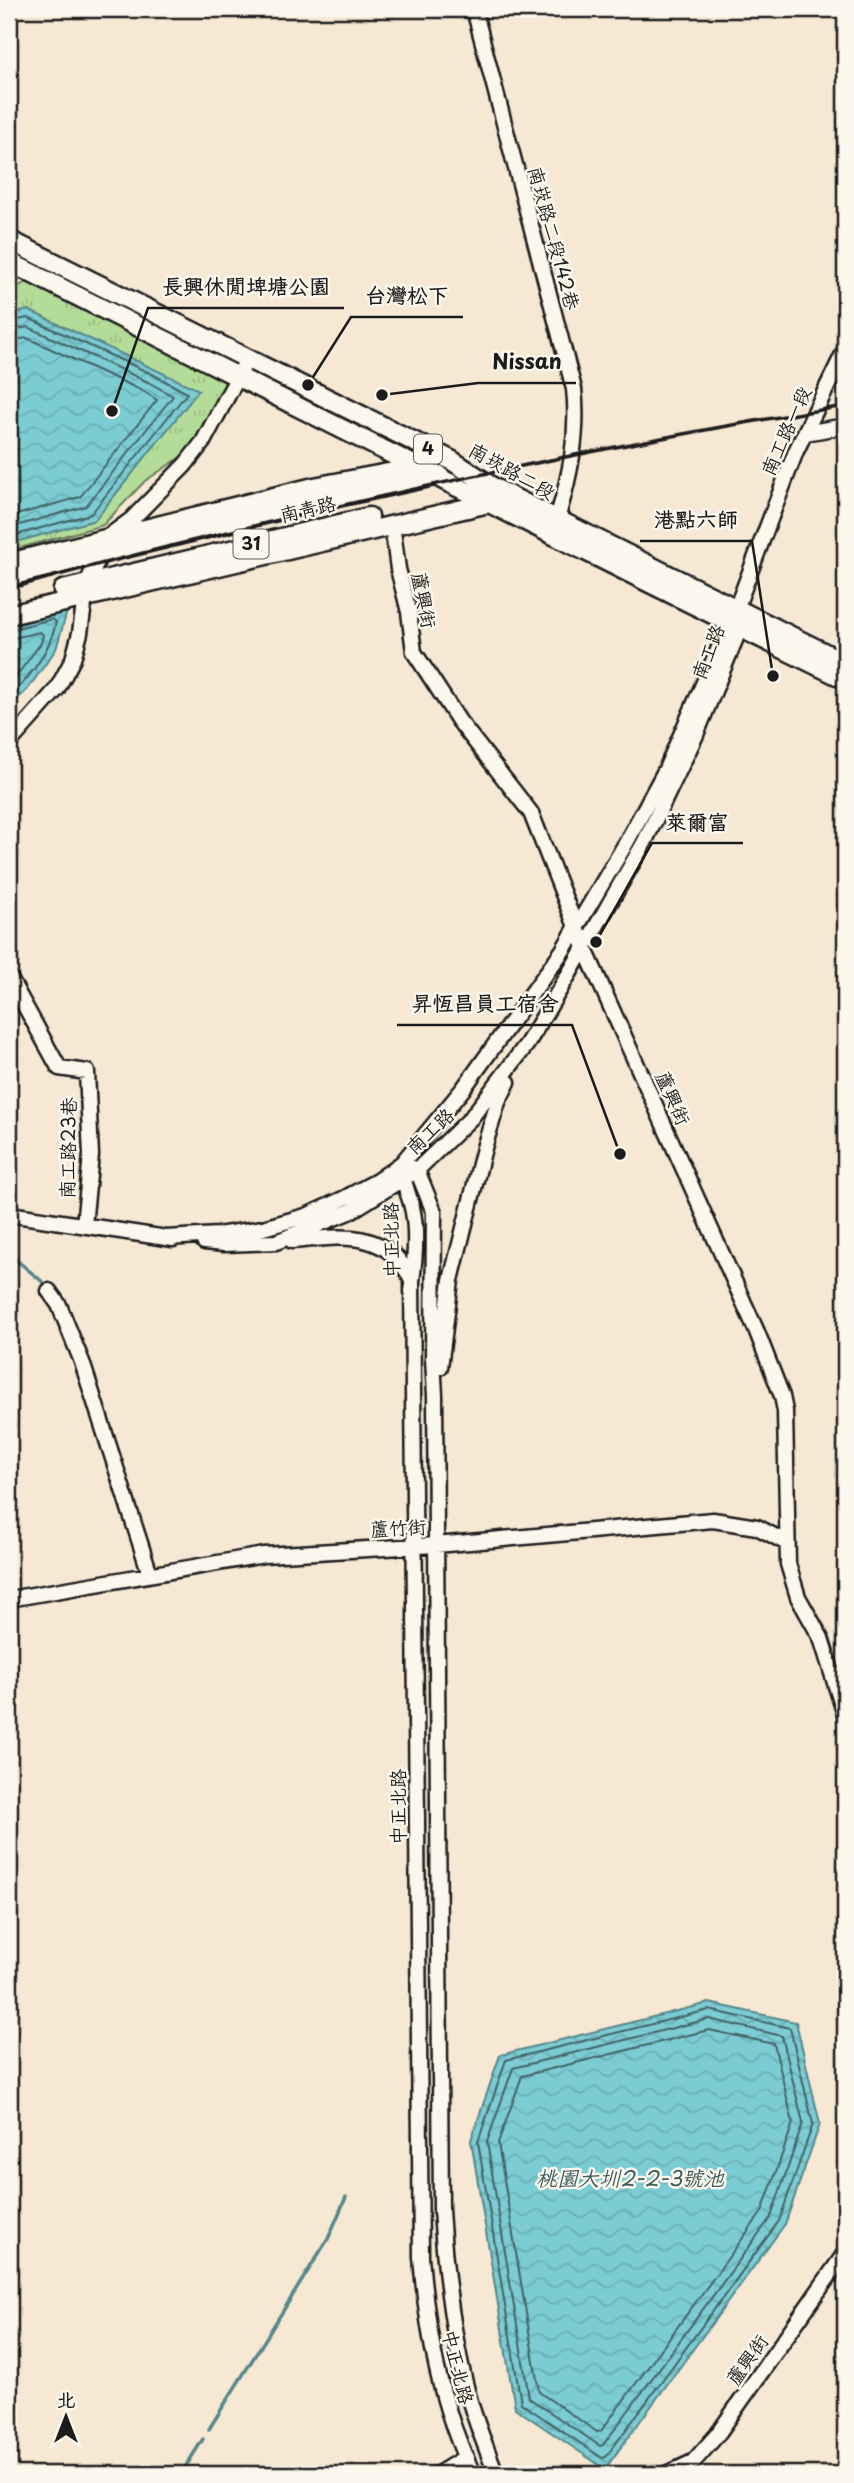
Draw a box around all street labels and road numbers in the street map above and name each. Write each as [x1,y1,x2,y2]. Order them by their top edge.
street label: 南崁路二段142巷 [522,163,588,313]
street label: 南工路一段 [753,381,817,480]
road number: 4 [414,434,442,463]
street label: 南崁路二段 [464,435,561,505]
street label: 南青路 [277,488,339,528]
road number: 31 [233,530,268,558]
street label: 蘆興街 [406,569,444,630]
street label: 南工路 [684,620,730,683]
street label: 蘆興街 [650,1066,698,1129]
street label: 南工路23巷 [52,1097,82,1199]
street label: 南工路 [399,1101,460,1160]
street label: 中正北路 [375,1202,405,1278]
street label: 蘆竹街 [369,1512,427,1542]
street label: 中正北路 [383,1769,411,1845]
street label: 中正北路 [436,2326,482,2407]
street label: 蘆興街 [718,2328,774,2391]

